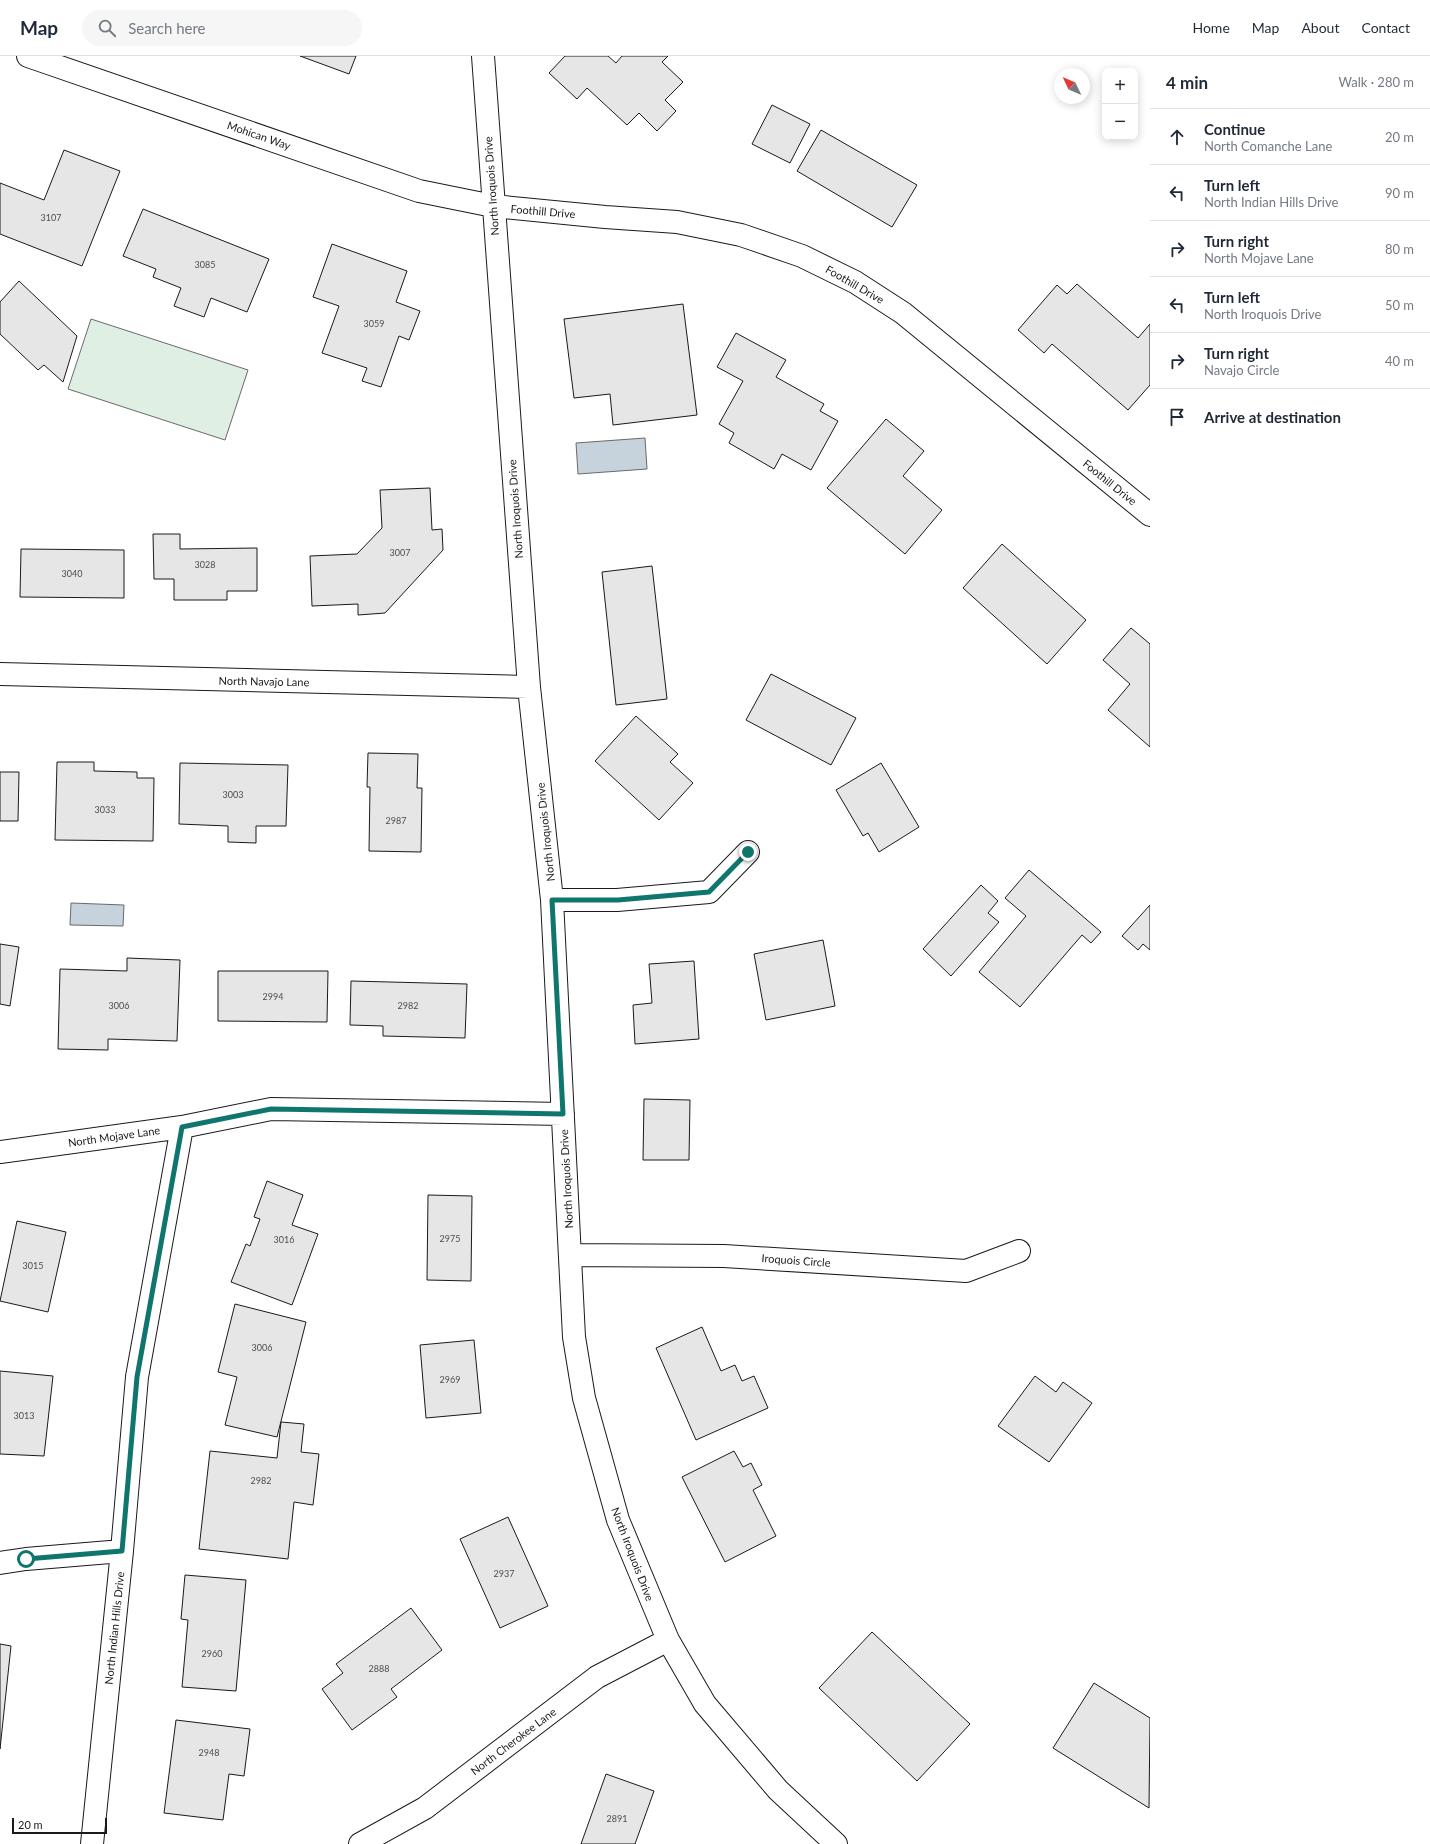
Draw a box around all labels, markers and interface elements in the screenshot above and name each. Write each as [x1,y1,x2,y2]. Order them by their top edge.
search box [82,10,362,46]
text: Map [20,16,58,39]
icon: search [96,17,118,39]
text: Search here [128,19,206,37]
text: Home [1192,19,1230,36]
text: Map [1252,19,1279,36]
text: About [1301,19,1339,36]
text: Contact [1361,19,1410,36]
north arrow [1054,68,1090,104]
map controls [1102,68,1138,140]
button: + [1102,68,1138,104]
text: 4 min [1166,72,1208,93]
text: Walk · 280 m [1338,74,1414,90]
button: − [1102,104,1138,140]
street label: Mohican Way [226,118,293,152]
text: Continue [1204,120,1265,138]
icon: ahead [1166,126,1188,148]
text: 20 m [1385,129,1414,145]
street label: North Iroquois Drive [481,136,501,236]
text: North Comanche Lane [1204,138,1332,154]
text: Turn left [1204,176,1260,194]
icon: left [1166,182,1188,204]
text: 90 m [1385,185,1414,201]
text: North Indian Hills Drive [1204,194,1338,210]
street label: Foothill Drive [510,202,576,220]
house number: 3107 [41,212,61,223]
text: Turn right [1204,232,1269,250]
icon: right [1166,238,1188,260]
text: 80 m [1385,241,1414,257]
text: North Mojave Lane [1204,250,1314,266]
house number: 3085 [195,259,215,270]
street label: Foothill Drive [824,262,887,306]
text: Turn left [1204,288,1260,306]
icon: left [1166,294,1188,316]
text: 50 m [1385,297,1414,313]
text: North Iroquois Drive [1204,306,1321,322]
house number: 3059 [364,318,384,329]
text: Turn right [1204,344,1269,362]
icon: right [1166,350,1188,372]
text: 40 m [1385,353,1414,369]
text: Navajo Circle [1204,362,1279,378]
icon: arrive [1166,406,1188,428]
text: Arrive at destination [1204,408,1341,426]
street label: Foothill Drive [1081,456,1140,508]
street label: North Iroquois Drive [505,459,525,559]
house number: 3007 [390,547,410,558]
house number: 3028 [195,559,215,570]
house number: 3040 [62,568,82,579]
street label: North Navajo Lane [219,674,310,688]
street label: North Iroquois Drive [533,782,557,882]
house number: 3003 [223,789,243,800]
house number: 3033 [95,804,115,815]
house number: 2987 [386,815,406,826]
route end [739,843,757,861]
house number: 2994 [263,991,283,1002]
house number: 3006 [109,1000,129,1011]
house number: 2982 [398,1000,418,1011]
street label: North Mojave Lane [67,1123,161,1149]
street label: North Iroquois Drive [557,1129,575,1229]
house number: 2975 [440,1233,460,1244]
house number: 3016 [274,1234,294,1245]
street label: Iroquois Circle [761,1251,831,1269]
house number: 3015 [23,1260,43,1271]
house number: 3006 [252,1342,272,1353]
house number: 2969 [440,1374,460,1385]
house number: 3013 [14,1410,34,1421]
house number: 2982 [251,1475,271,1486]
street label: North Iroquois Drive [609,1505,657,1603]
route start [17,1550,35,1568]
house number: 2937 [494,1568,514,1579]
street label: North Indian Hills Drive [102,1571,126,1685]
house number: 2960 [202,1648,222,1659]
house number: 2888 [369,1663,389,1674]
street label: North Cherokee Lane [468,1705,558,1777]
house number: 2948 [199,1747,219,1758]
house number: 2891 [607,1813,627,1824]
scale bar [12,1816,107,1835]
text: 20 m [18,1818,43,1831]

